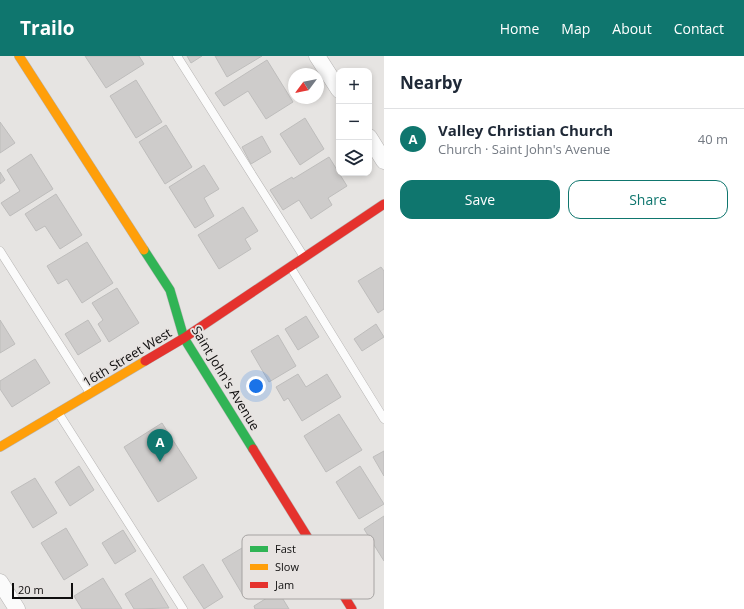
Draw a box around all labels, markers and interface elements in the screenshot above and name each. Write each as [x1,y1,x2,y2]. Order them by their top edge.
text: Trailo [20,15,74,41]
text: Home [500,19,539,38]
text: Map [561,19,590,38]
text: About [612,19,652,38]
text: Contact [674,19,724,38]
north arrow [288,68,324,104]
map controls [336,68,372,176]
button: + [336,68,372,104]
text: Nearby [400,71,462,94]
button: − [336,104,372,140]
text: Valley Christian Church [438,120,613,140]
text: A [409,130,417,148]
text: 40 m [698,130,728,148]
button: layers [336,140,372,176]
text: Church · Saint John's Avenue [438,140,610,158]
button: Save [400,180,560,219]
button: Share [568,180,728,219]
street label: 16th Street West [79,323,175,391]
street label: Saint John's Avenue [188,323,264,433]
your location [246,376,266,396]
pin: A [147,429,173,462]
legend [242,535,374,599]
text: Fast [275,541,296,556]
text: Slow [275,559,299,574]
text: Jam [274,577,294,592]
scale bar [12,581,73,600]
text: 20 m [18,582,44,597]

